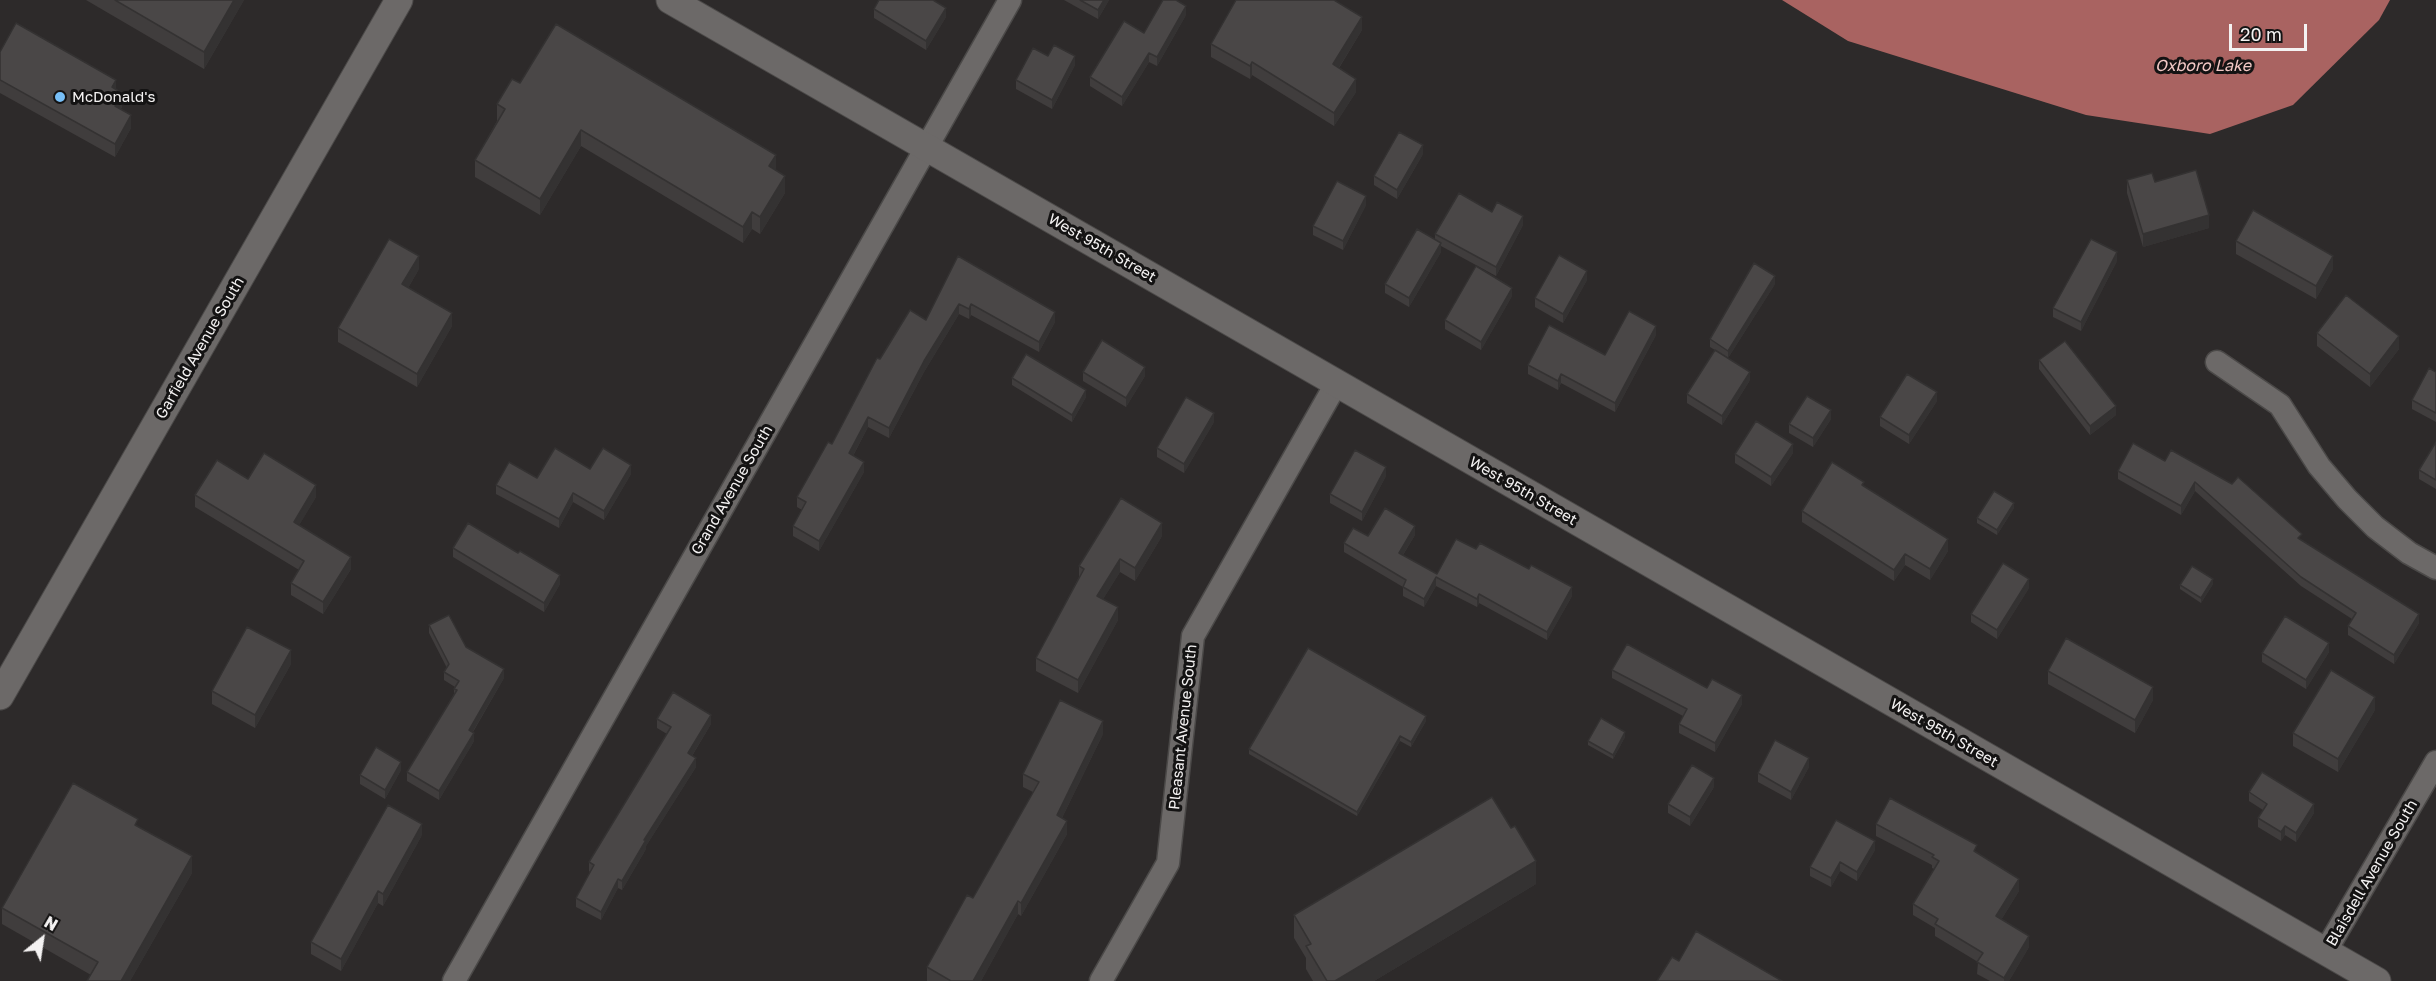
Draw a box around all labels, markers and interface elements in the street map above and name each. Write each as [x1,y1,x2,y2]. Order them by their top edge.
scale bar [2232,12,2310,50]
text: 20 m [2240,23,2282,45]
water label: Oxboro Lake [2155,56,2251,76]
place label: McDonald's [72,88,155,106]
marker: McDonald's [53,90,67,104]
street label: West 95th Street [1045,210,1159,286]
street label: Garfield Avenue South [152,274,248,422]
street label: Grand Avenue South [688,422,776,558]
street label: West 95th Street [1466,453,1580,529]
street label: Pleasant Avenue South [1165,643,1201,811]
street label: West 95th Street [1887,695,2001,771]
street label: Blaisdell Avenue South [2323,797,2421,949]
north arrow [12,909,72,969]
text: N [41,912,61,935]

